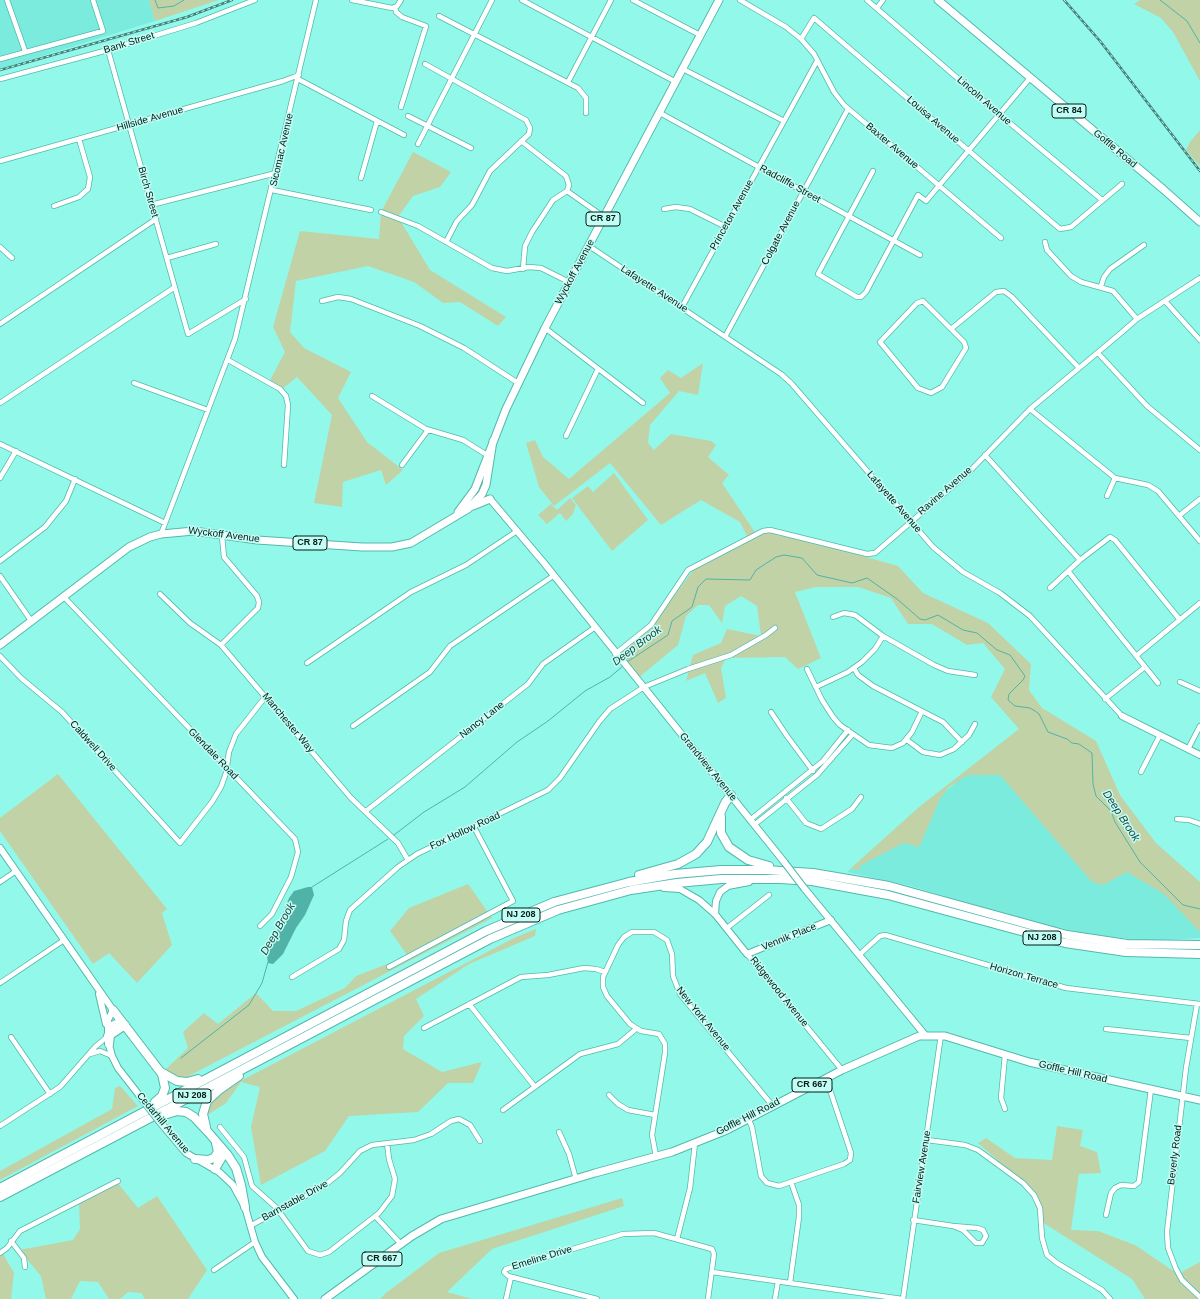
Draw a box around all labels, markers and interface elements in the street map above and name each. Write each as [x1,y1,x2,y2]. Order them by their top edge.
street label: Bank Street [102,30,156,56]
street label: Lincoln Avenue [954,74,1014,128]
street label: Louisa Avenue [904,94,962,146]
street label: Hillside Avenue [115,104,185,134]
road number: CR 84 [1052,104,1086,118]
street label: Sicomac Avenue [268,112,296,188]
street label: Baxter Avenue [863,120,921,172]
street label: Goffle Road [1091,127,1139,171]
street label: Radcliffe Street [757,162,823,206]
street label: Birch Street [135,165,161,219]
street label: Princeton Avenue [708,178,756,252]
street label: Colgate Avenue [759,199,803,267]
road number: CR 87 [586,212,620,226]
street label: Wyckoff Avenue [553,237,597,307]
street label: Lafayette Avenue [618,263,690,315]
street label: Ravine Avenue [916,464,974,518]
street label: Lafayette Avenue [864,469,924,535]
street label: Wyckoff Avenue [188,525,260,545]
road number: CR 87 [293,536,327,550]
water label: Deep Brook [610,623,664,669]
street label: Manchester Way [259,691,317,755]
street label: Nancy Lane [457,699,507,741]
street label: Caldwell Drive [67,718,119,774]
street label: Glendale Road [186,726,240,782]
street label: Grandview Avenue [677,730,739,804]
water label: Deep Brook [1100,788,1142,844]
street label: Fox Hollow Road [428,809,502,853]
water label: Deep Brook [258,901,298,957]
road number: NJ 208 [502,908,540,922]
street label: Vennik Place [760,921,818,953]
road number: NJ 208 [1023,931,1061,945]
street label: Ridgewood Avenue [747,955,811,1029]
street label: Horizon Terrace [988,961,1060,991]
street label: New York Avenue [673,985,733,1053]
street label: Goffle Hill Road [1038,1058,1108,1086]
road number: CR 667 [792,1078,832,1092]
road number: NJ 208 [173,1089,211,1103]
street label: Cedarhill Avenue [134,1090,192,1156]
street label: Goffle Hill Road [714,1096,782,1138]
street label: Beverly Road [1165,1124,1185,1186]
street label: Fairview Avenue [910,1130,934,1204]
street label: Barnstable Drive [260,1178,330,1224]
street label: Emeline Drive [510,1243,574,1273]
road number: CR 667 [362,1252,402,1266]

